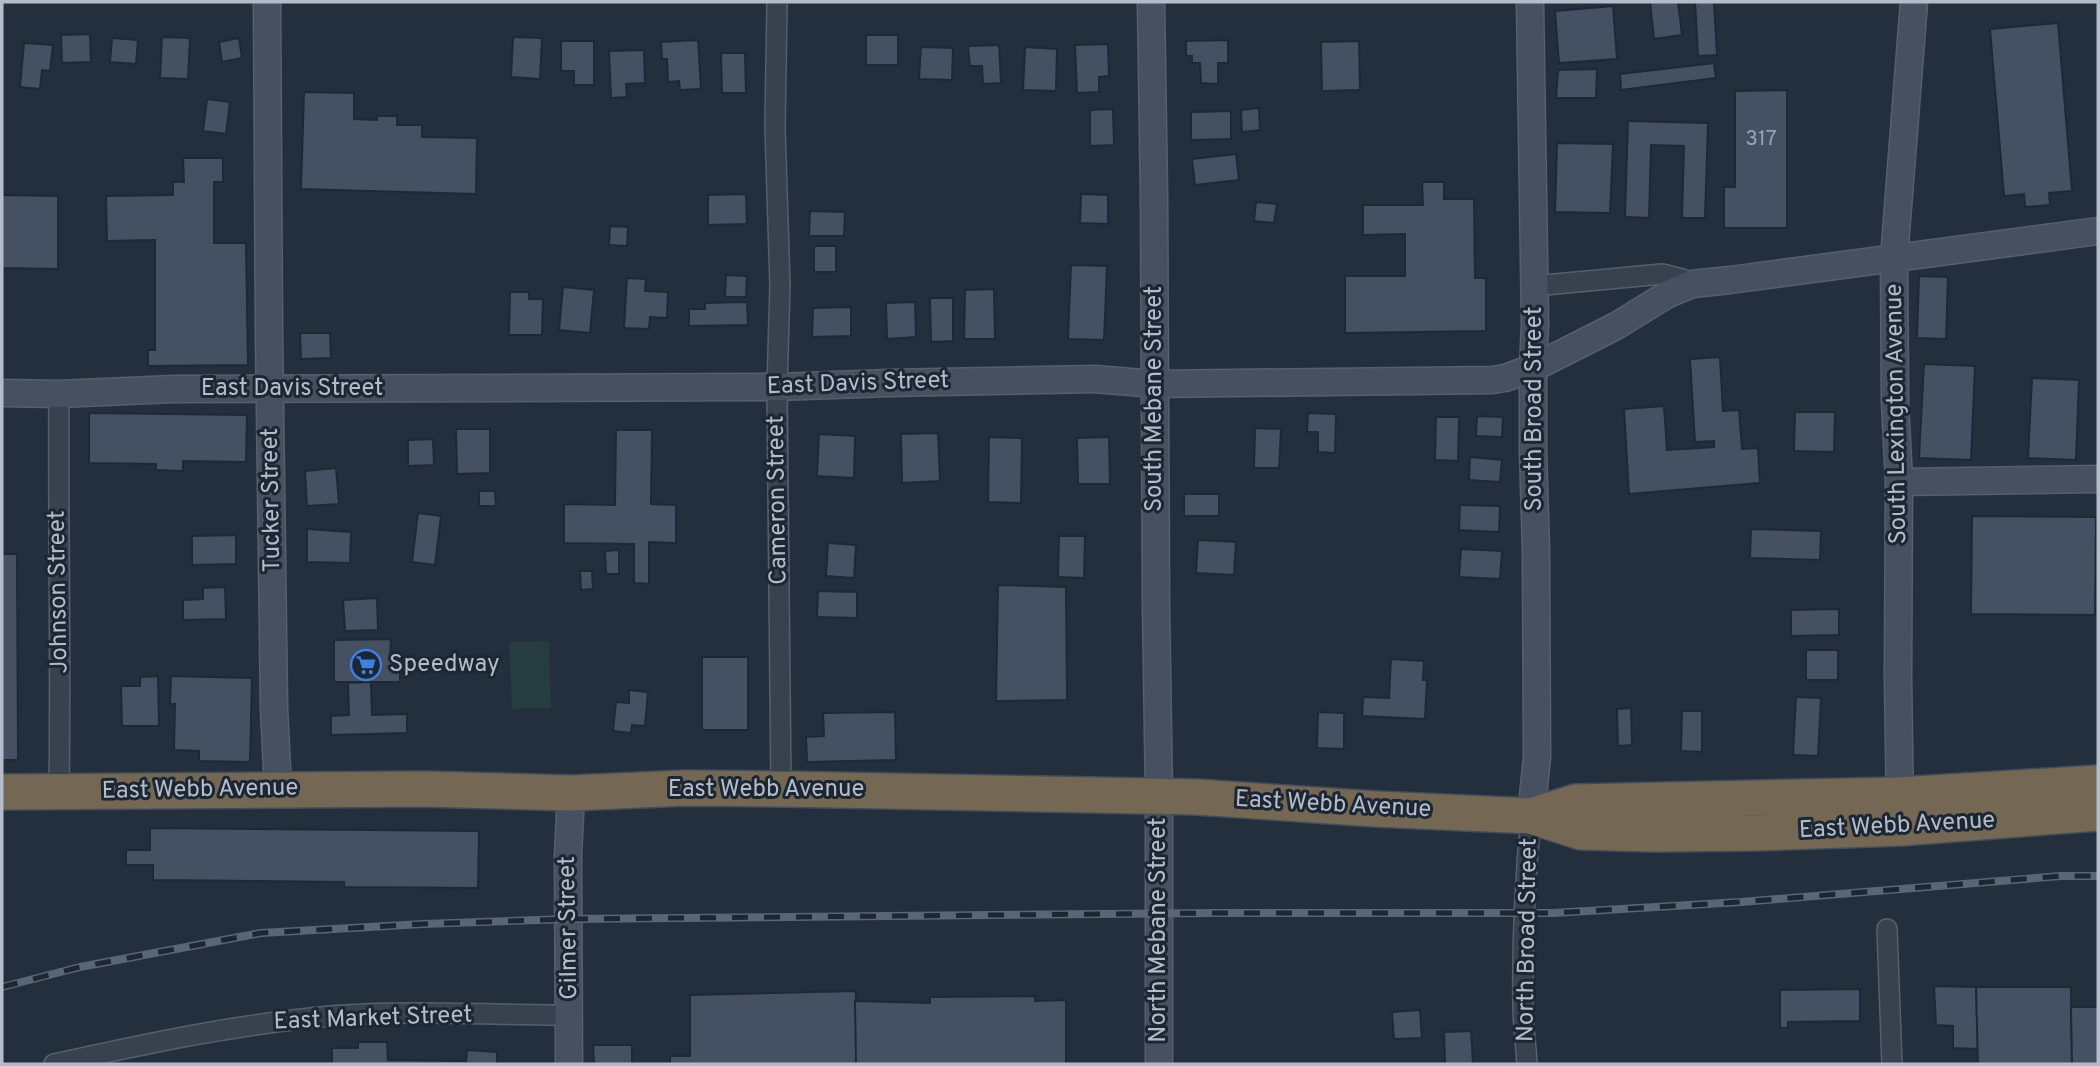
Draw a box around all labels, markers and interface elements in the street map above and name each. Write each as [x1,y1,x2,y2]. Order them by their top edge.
house number: 317 [1745,126,1777,153]
street label: South Lexington Avenue [1880,283,1914,545]
street label: South Mebane Street [1140,286,1170,512]
street label: South Broad Street [1520,306,1550,512]
street label: East Davis Street [766,366,950,402]
street label: East Davis Street [201,374,383,404]
street label: Cameron Street [762,415,794,585]
street label: Tucker Street [256,427,288,573]
street label: Johnson Street [43,510,75,674]
supermarket icon: Speedway [349,648,383,682]
place label: Speedway [389,650,500,680]
street label: East Webb Avenue [101,773,299,807]
street label: East Webb Avenue [668,775,864,805]
street label: East Webb Avenue [1234,785,1432,825]
street label: East Webb Avenue [1798,806,1996,846]
street label: North Mebane Street [1144,817,1174,1043]
street label: North Broad Street [1511,838,1545,1042]
street label: Gilmer Street [553,856,585,1000]
street label: East Market Street [273,1001,473,1037]

